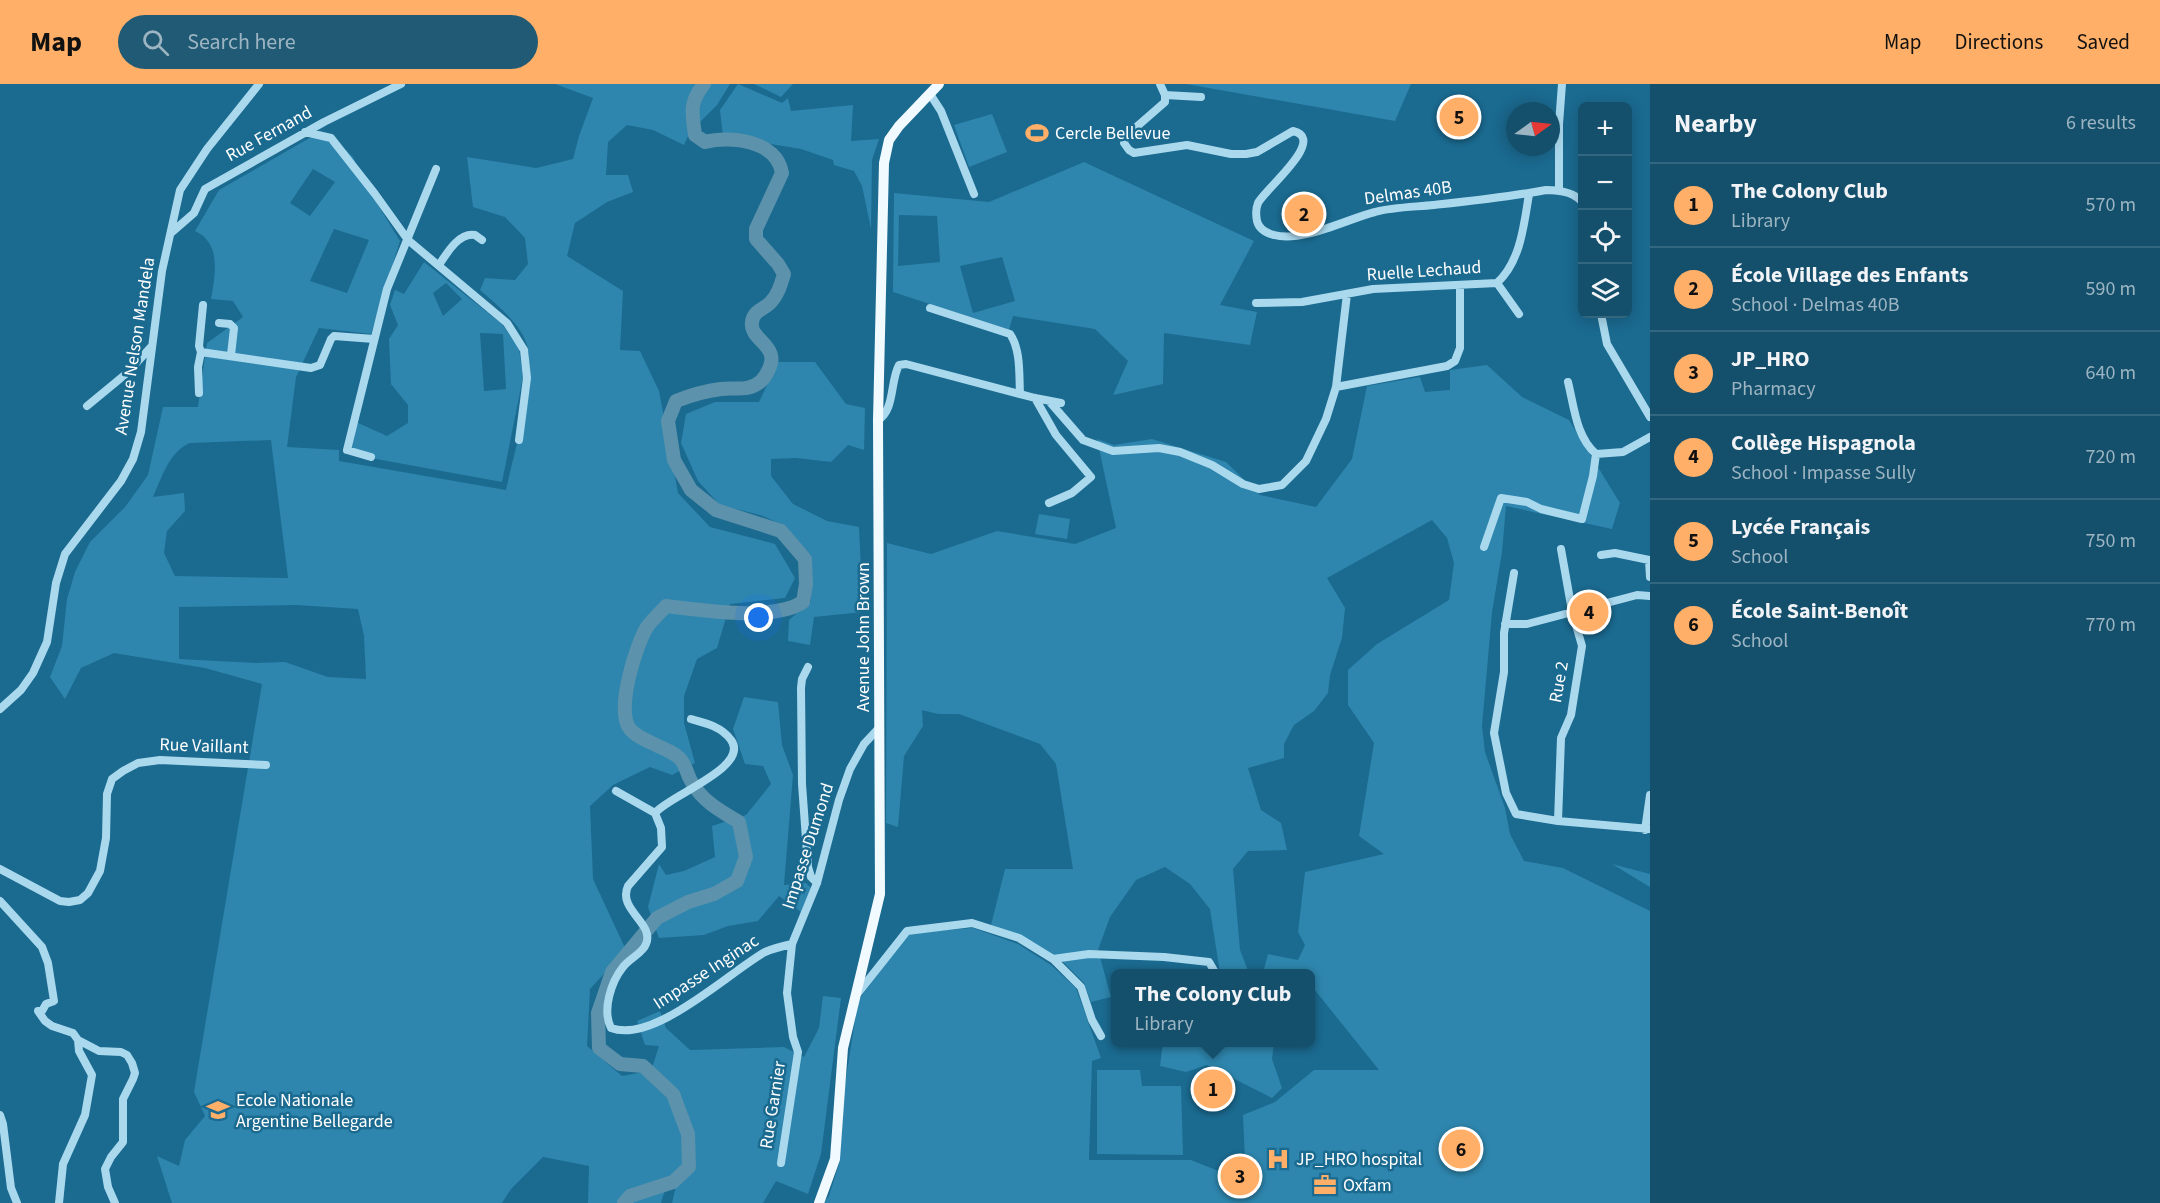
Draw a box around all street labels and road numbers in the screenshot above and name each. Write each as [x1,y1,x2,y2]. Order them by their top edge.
street label: Rue Fernand [221,100,317,168]
street label: Delmas 40B [1363,174,1453,212]
street label: Avenue Nelson Mandela [109,255,161,437]
street label: Ruelle Lechaud [1366,255,1482,287]
street label: Avenue John Brown [851,562,876,712]
street label: Rue 2 [1543,659,1575,705]
street label: Rue Vaillant [159,732,249,760]
street label: Impasse Dumond [776,780,840,912]
street label: Impasse Inginac [648,928,764,1016]
street label: Rue Garnier [754,1059,792,1151]

